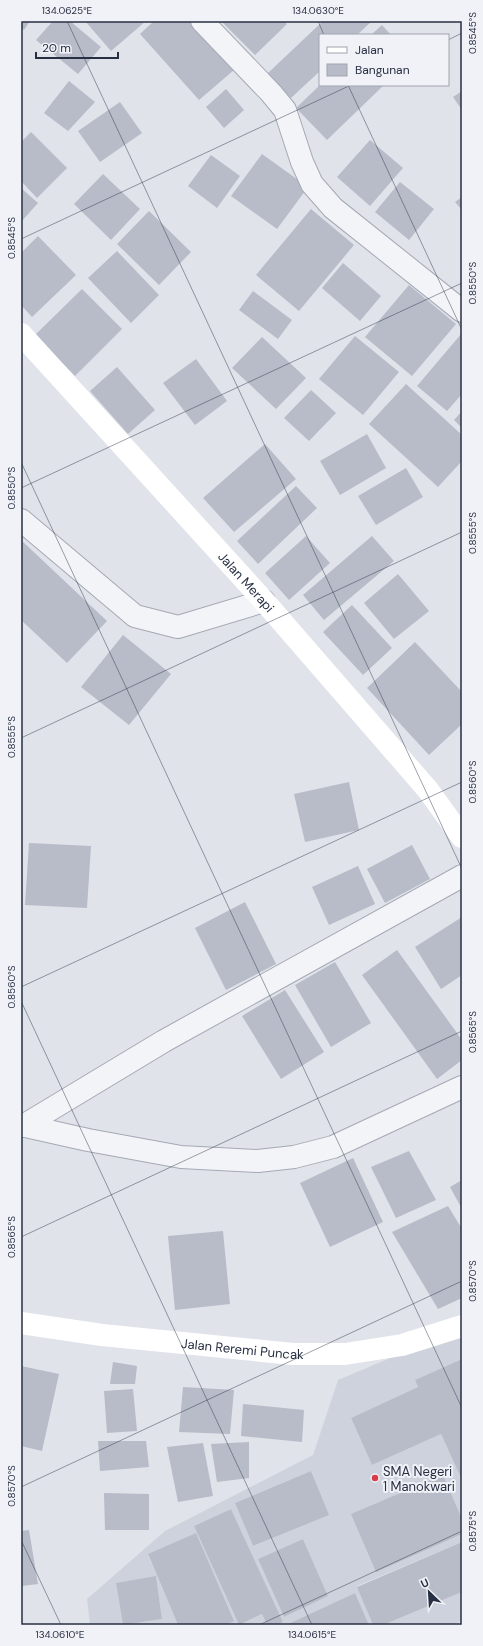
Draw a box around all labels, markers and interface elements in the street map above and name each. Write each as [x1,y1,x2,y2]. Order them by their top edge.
text: 134.0625°E [42,4,93,17]
text: 134.0630°E [292,4,344,17]
text: 0.8545°S [466,12,479,54]
scale bar [36,34,118,60]
legend [319,34,449,86]
text: 20 m [42,40,71,56]
text: Jalan [355,42,384,58]
text: Bangunan [355,62,410,78]
text: 0.8545°S [5,217,18,259]
text: 0.8550°S [466,261,479,304]
text: 0.8550°S [5,466,18,509]
text: 0.8555°S [466,512,479,554]
street label: Jalan Merapi [215,548,278,616]
text: 0.8555°S [5,716,18,758]
text: 0.8560°S [466,760,479,803]
text: 0.8560°S [5,965,18,1008]
text: 0.8565°S [466,1011,479,1053]
text: 0.8565°S [5,1216,18,1258]
text: 0.8570°S [466,1260,479,1302]
street label: Jalan Reremi Puncak [180,1334,304,1363]
place label: SMA Negeri 1 Manokwari [383,1463,455,1495]
text: 0.8570°S [5,1465,18,1507]
marker: SMA Negeri 1 Manokwari [370,1473,380,1483]
text: 0.8575°S [466,1510,479,1551]
north arrow [409,1572,449,1612]
text: U [418,1575,431,1591]
text: 134.0610°E [36,1628,85,1641]
text: 134.0615°E [288,1628,336,1641]

